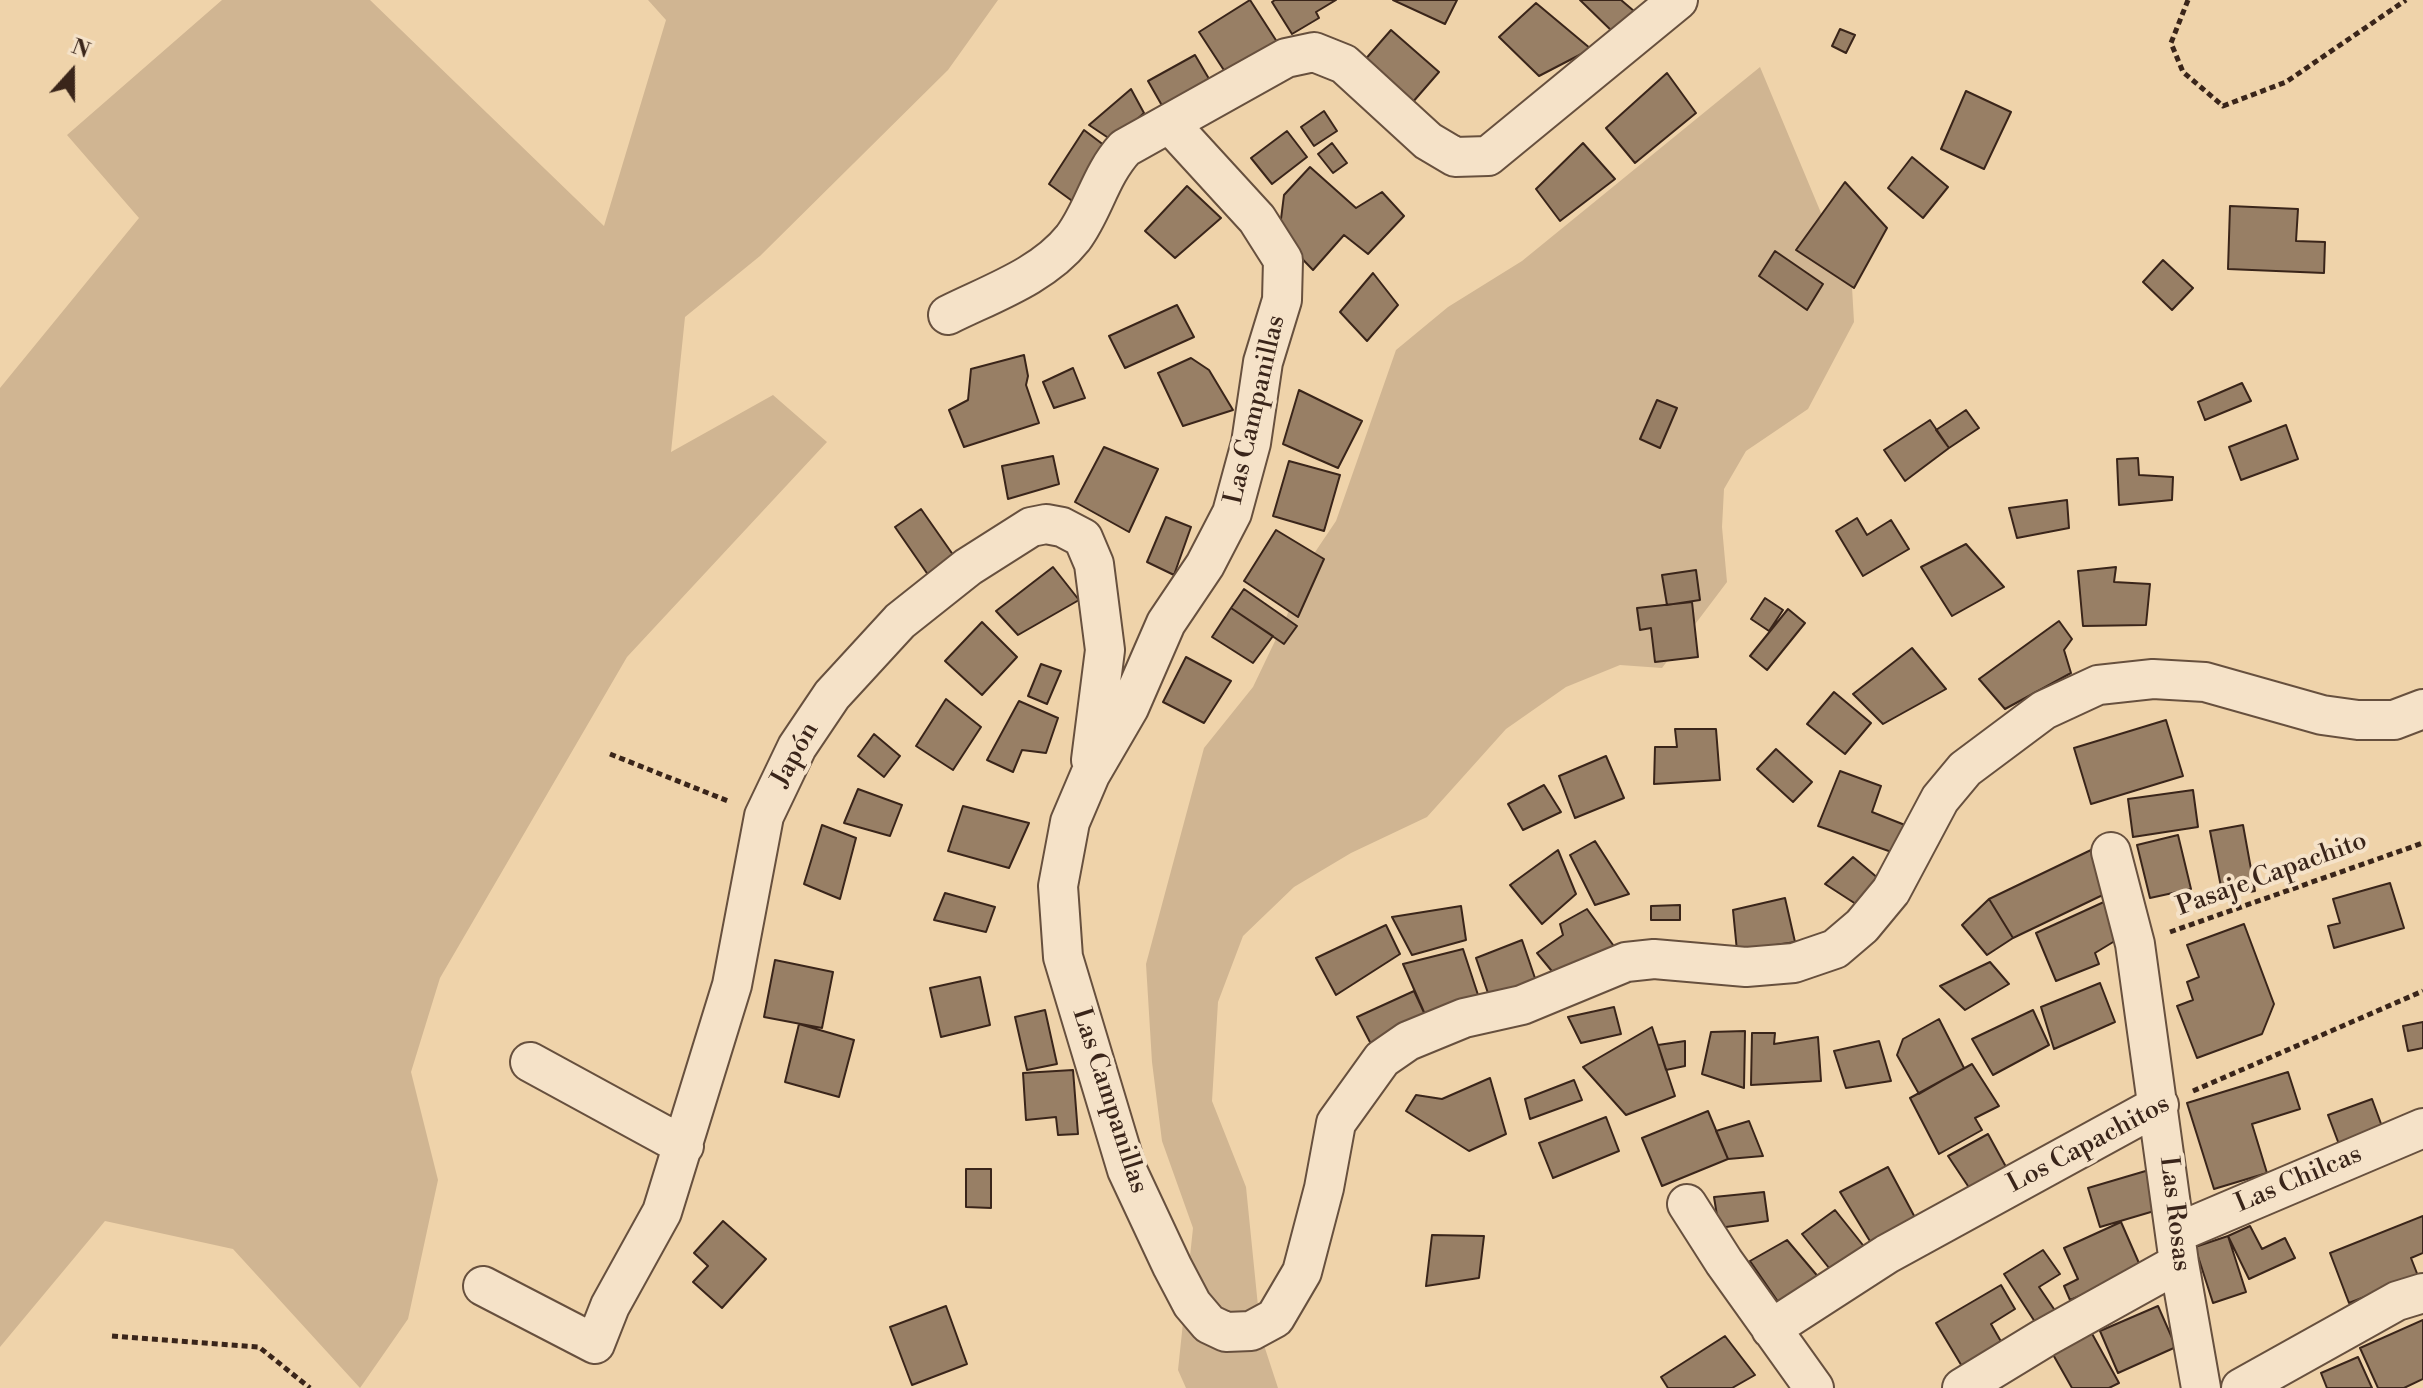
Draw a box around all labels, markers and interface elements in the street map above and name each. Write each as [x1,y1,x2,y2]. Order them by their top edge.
north arrow [32,32,112,112]
text: N [68,33,94,65]
street label: Las Campanillas [1219,312,1293,508]
street label: Japón [766,717,826,793]
street label: Pasaje Capachito [2173,826,2371,924]
street label: Las Campanillas [1064,1004,1154,1198]
street label: Los Capachitos [2002,1089,2176,1201]
street label: Las Chilcas [2231,1139,2367,1221]
street label: Las Rosas [2151,1155,2197,1273]

